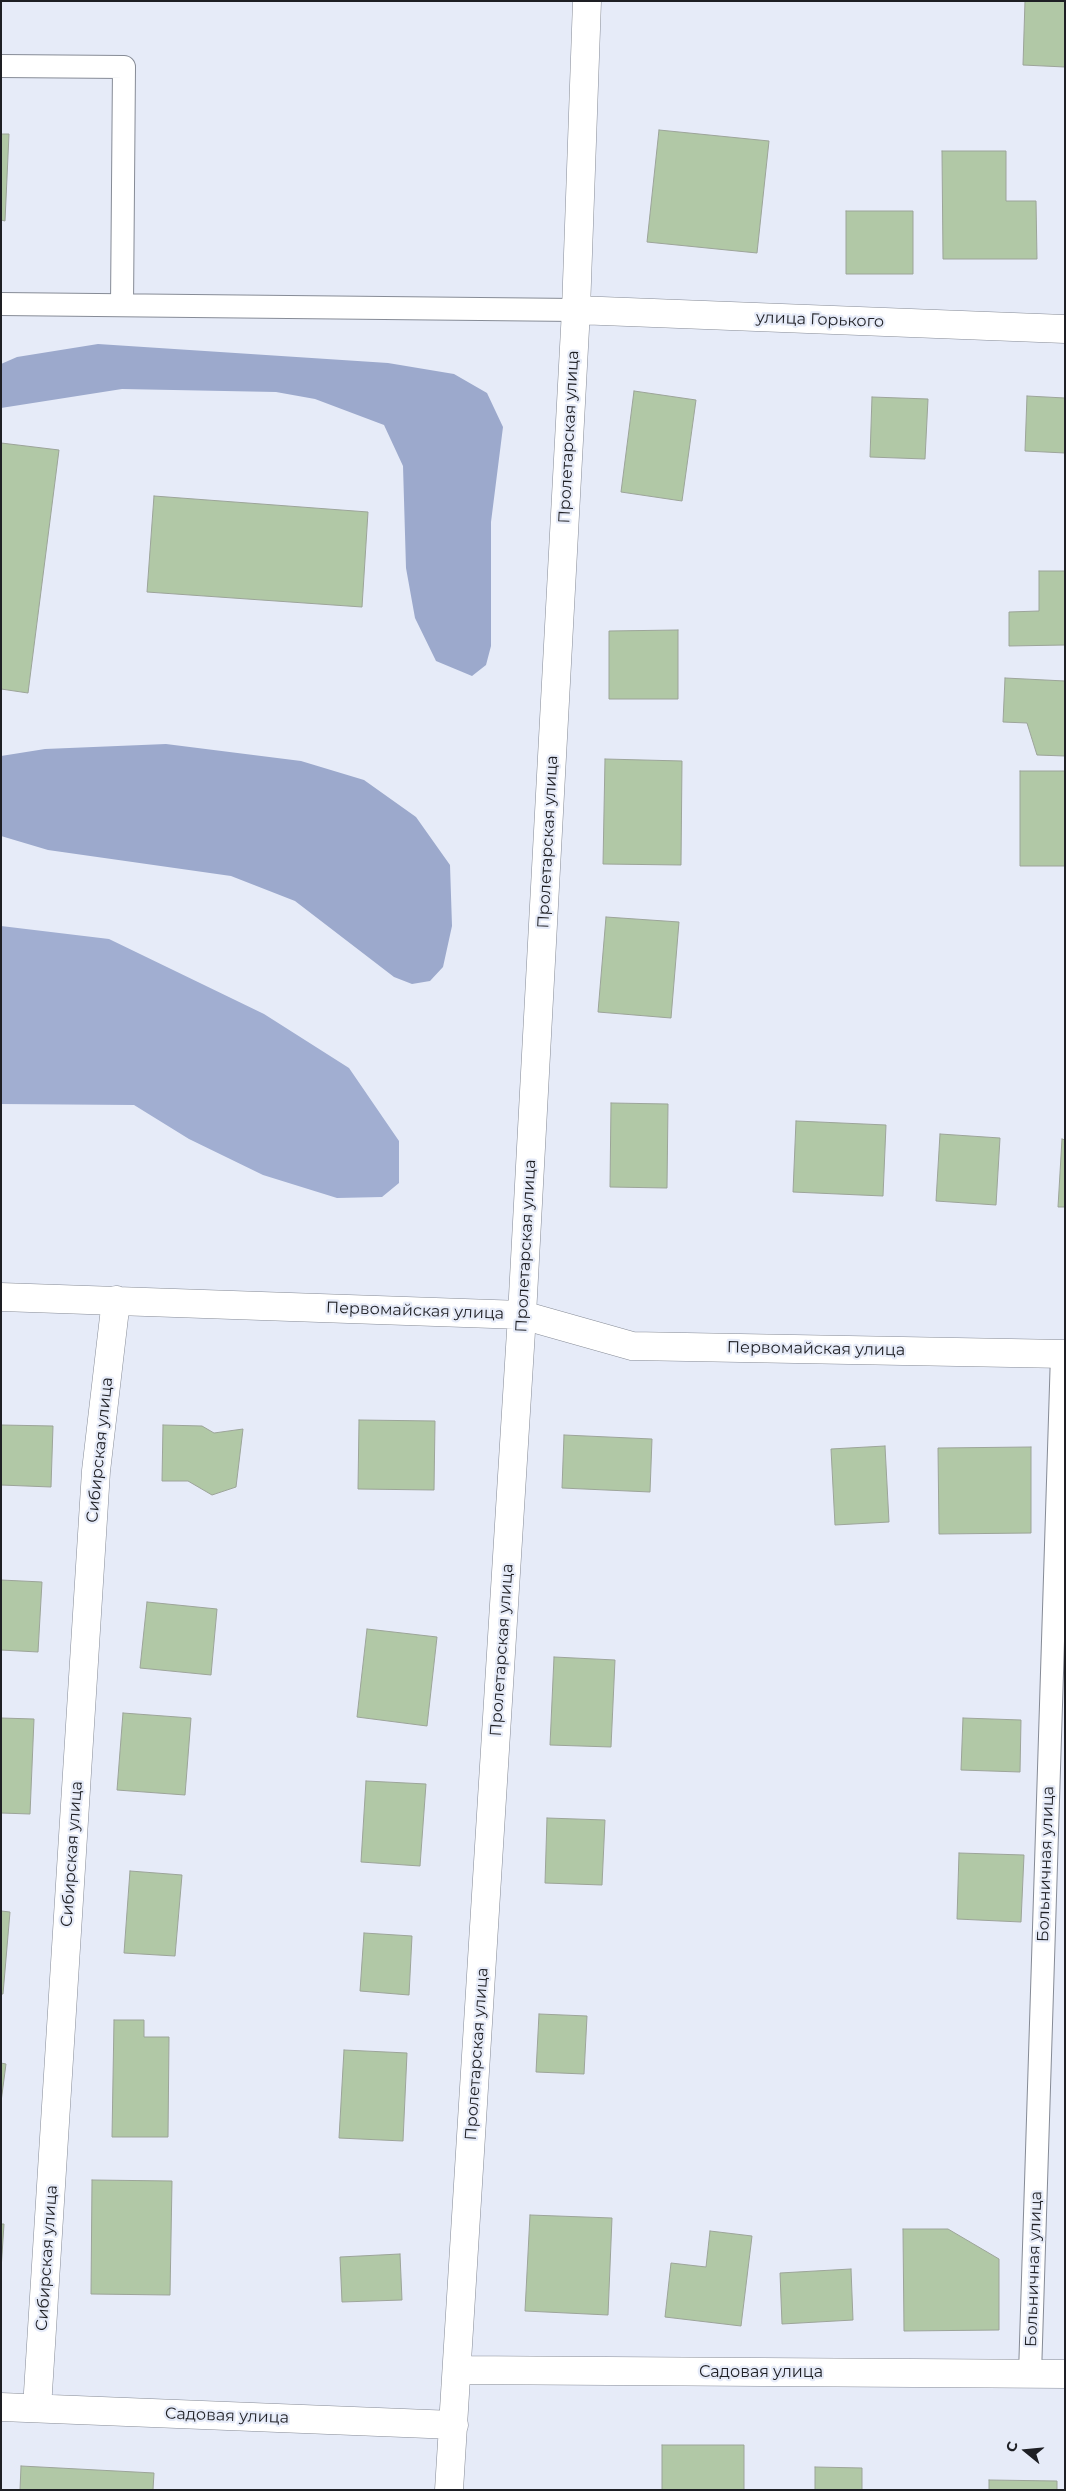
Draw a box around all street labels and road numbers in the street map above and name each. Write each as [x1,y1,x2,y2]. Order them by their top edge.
street label: улица Горького [756,308,884,332]
street label: Пролетарская улица [555,350,583,524]
street label: Пролетарская улица [534,755,562,929]
street label: Пролетарская улица [512,1159,540,1333]
street label: Первомайская улица [326,1298,504,1324]
street label: Первомайская улица [727,1338,905,1360]
street label: Сибирская улица [83,1376,117,1524]
street label: Пролетарская улица [486,1563,518,1737]
street label: Сибирская улица [57,1780,87,1928]
street label: Больничная улица [1034,1786,1058,1942]
street label: Пролетарская улица [461,1967,493,2141]
street label: Сибирская улица [32,2184,62,2332]
street label: Больничная улица [1022,2191,1046,2347]
street label: Садовая улица [699,2362,823,2382]
street label: Садовая улица [165,2404,289,2428]

